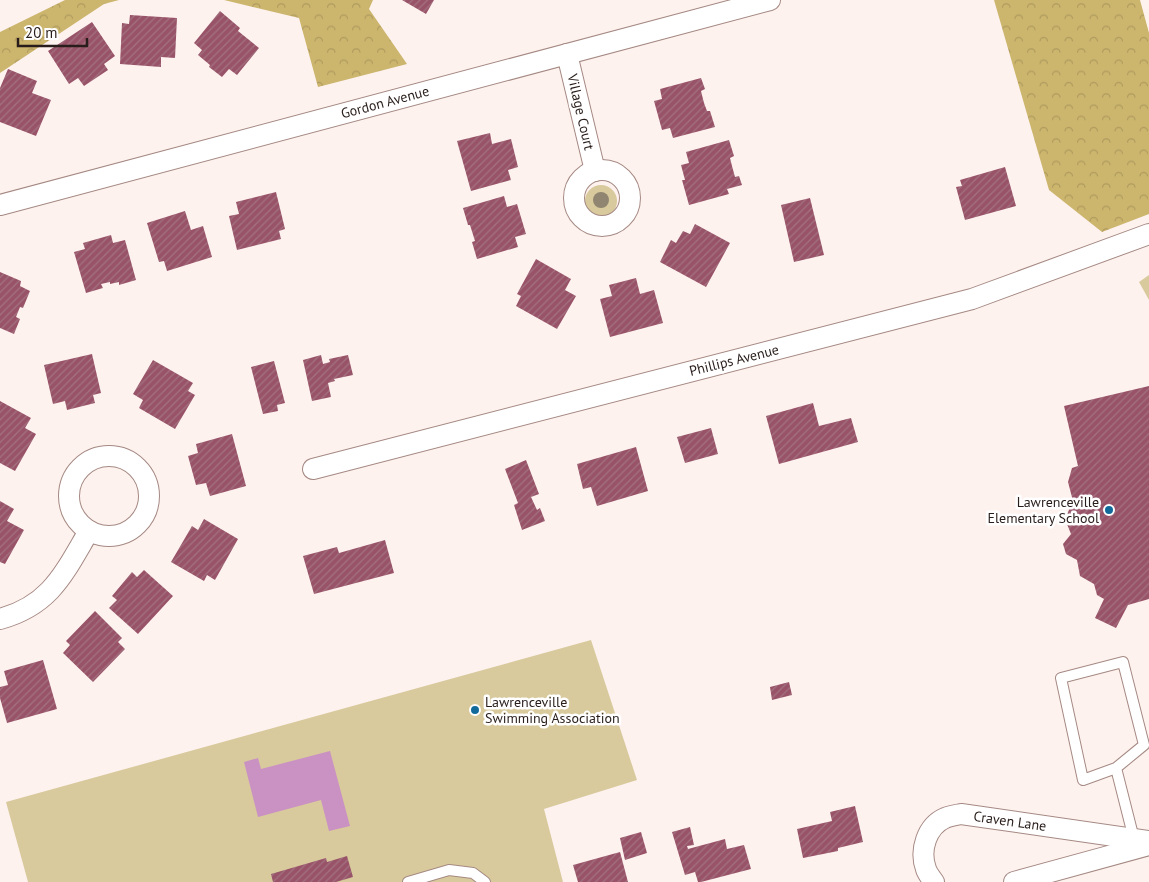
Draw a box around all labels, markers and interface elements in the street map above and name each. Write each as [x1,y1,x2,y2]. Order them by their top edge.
scale bar [18,15,86,47]
text: 20 m [25,23,58,42]
street label: Village Court [563,71,599,152]
street label: Gordon Avenue [339,82,431,122]
street label: Phillips Avenue [687,340,781,380]
place label: Lawrenceville Elementary School [987,493,1099,527]
marker: Lawrenceville Elementary School [1103,504,1115,516]
place label: Lawrenceville Swimming Association [485,693,620,727]
marker: Lawrenceville Swimming Association [469,704,481,716]
street label: Craven Lane [972,807,1048,835]

